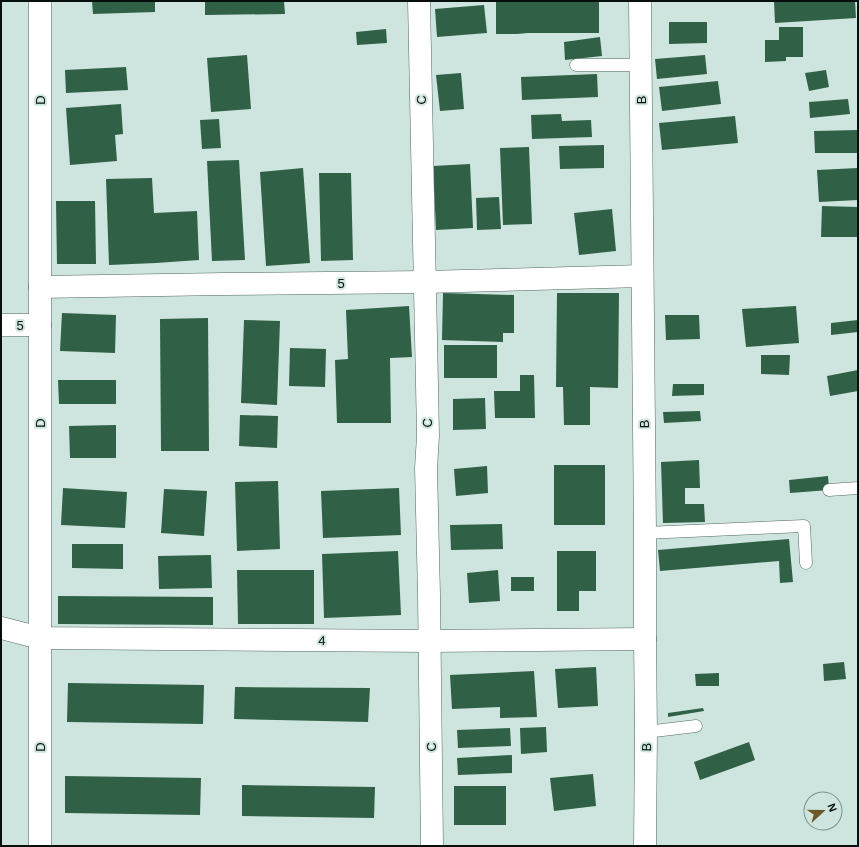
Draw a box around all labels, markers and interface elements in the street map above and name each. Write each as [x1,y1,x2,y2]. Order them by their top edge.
street label: D [33,95,48,105]
street label: C [414,95,429,105]
street label: B [634,96,649,104]
street label: 5 [337,276,345,291]
street label: 5 [16,318,24,333]
street label: D [33,418,48,428]
street label: C [420,418,435,428]
street label: B [637,420,652,428]
street label: 4 [318,633,326,648]
street label: D [33,742,48,752]
street label: C [424,742,439,752]
street label: B [639,743,654,751]
north arrow [803,791,843,831]
text: N [825,802,839,813]

